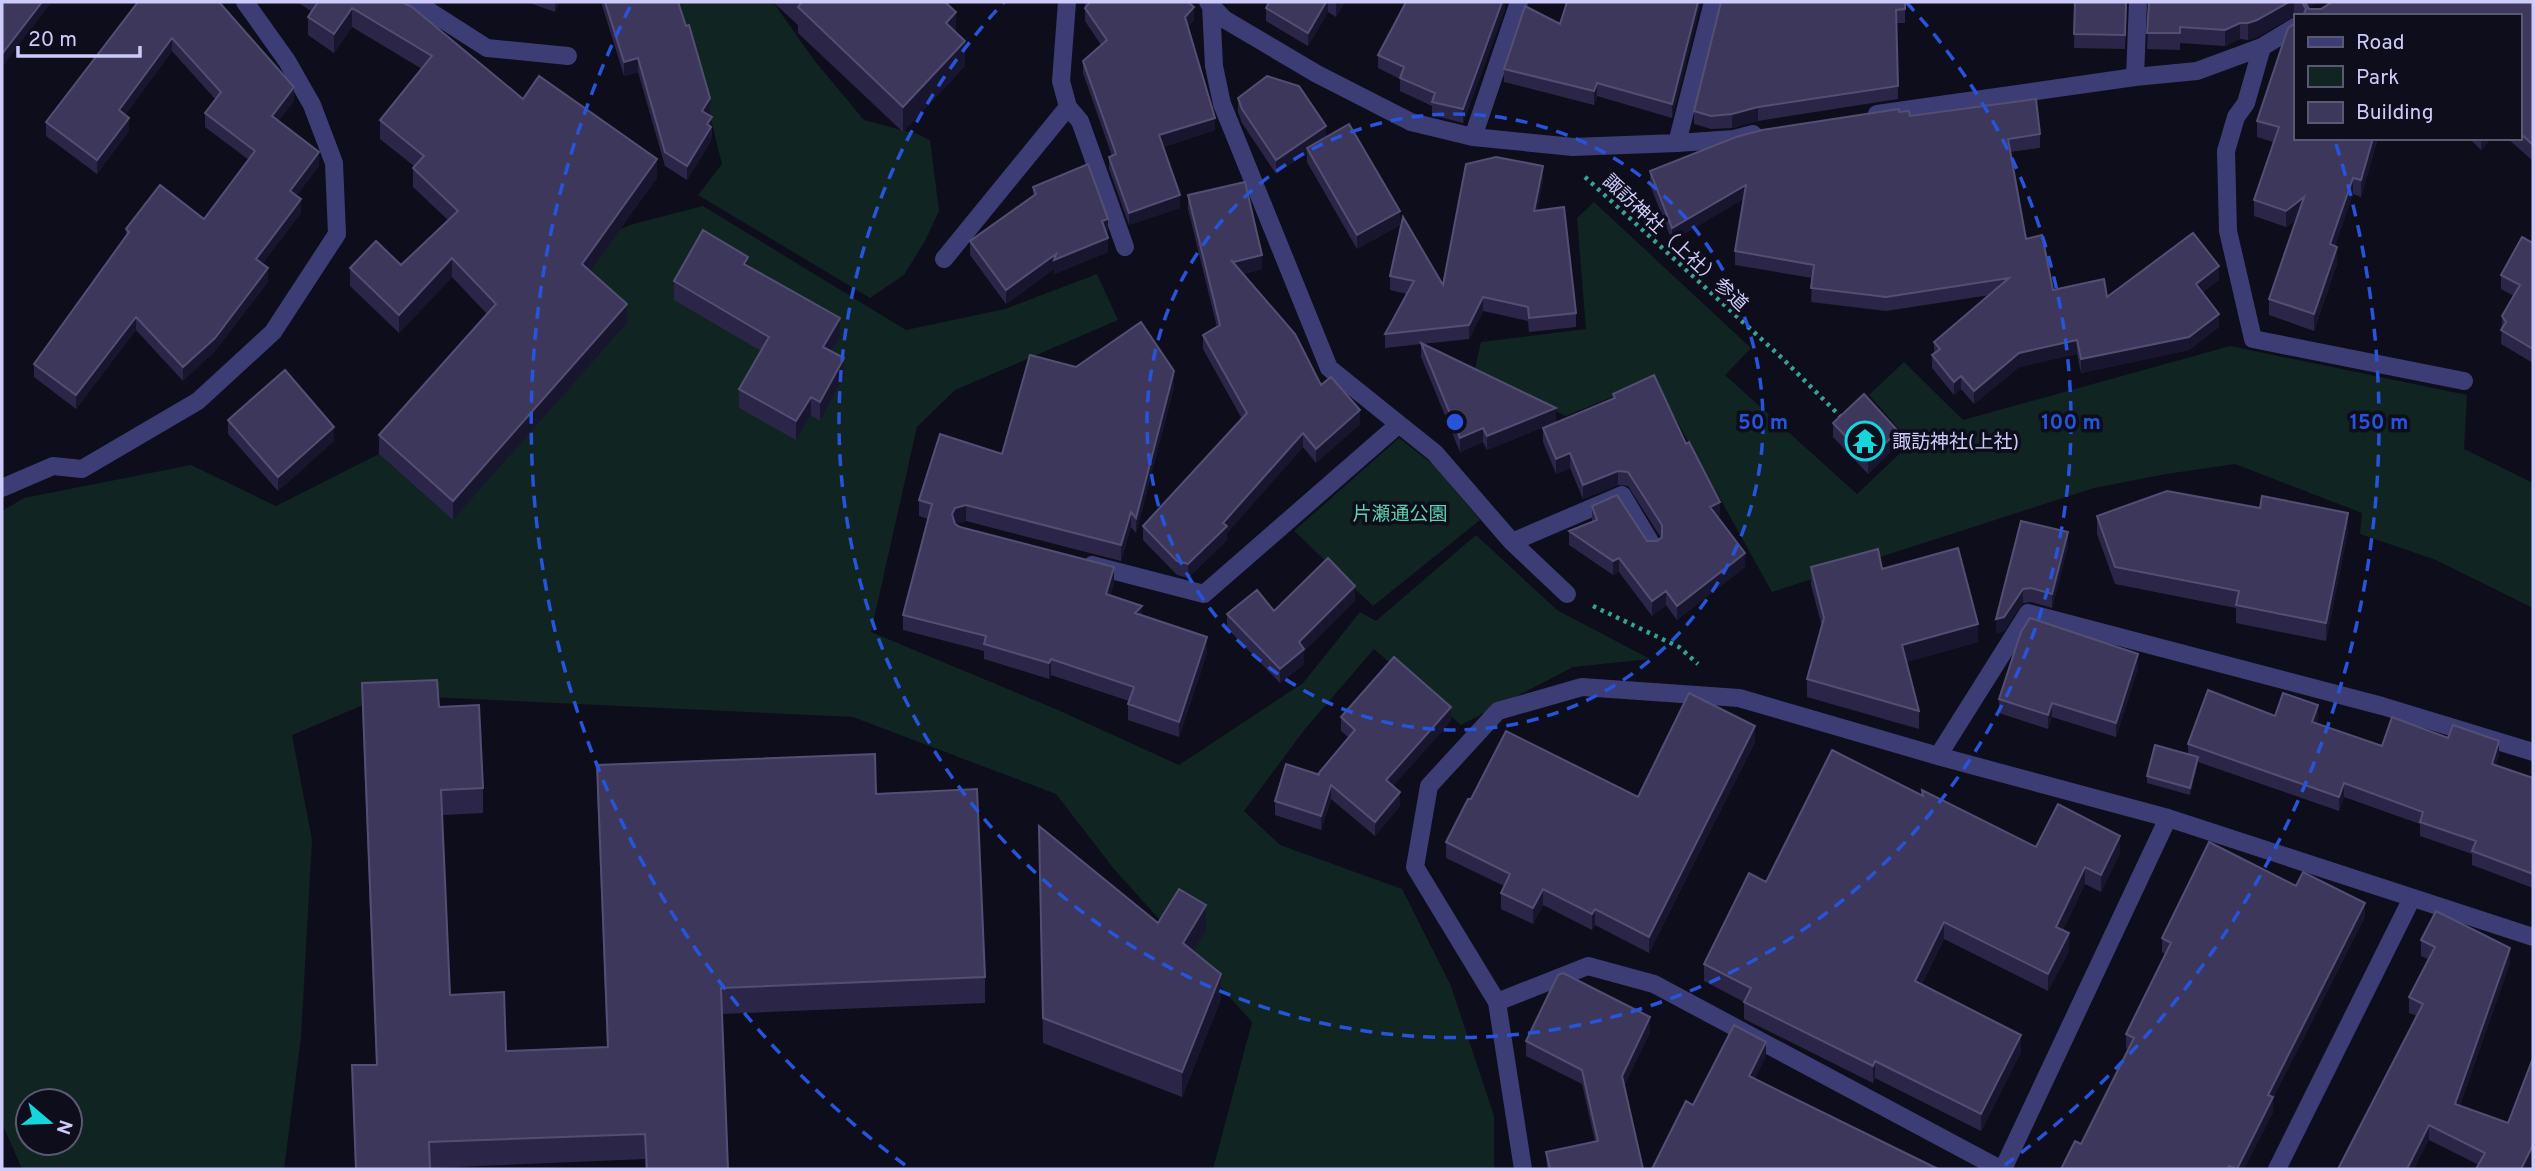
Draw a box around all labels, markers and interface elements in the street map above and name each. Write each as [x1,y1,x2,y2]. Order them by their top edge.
scale bar [18,14,140,58]
legend [2294,14,2521,140]
text: 20 m [28,27,77,54]
text: Road [2356,30,2405,57]
text: Park [2356,65,2399,92]
text: Building [2356,100,2434,127]
street label: 諏訪神社（上社）参道 [1597,170,1752,317]
centre of rings [1443,410,1467,434]
text: 50 m [1738,410,1788,437]
text: 100 m [2041,410,2101,437]
text: 150 m [2350,410,2408,437]
temple icon: 諏訪神社(上社) [1844,420,1886,462]
place label: 諏訪神社(上社) [1892,431,2019,455]
park label: 片瀬通公園 [1352,503,1448,527]
north arrow [14,1087,84,1157]
text: N [50,1117,77,1137]

